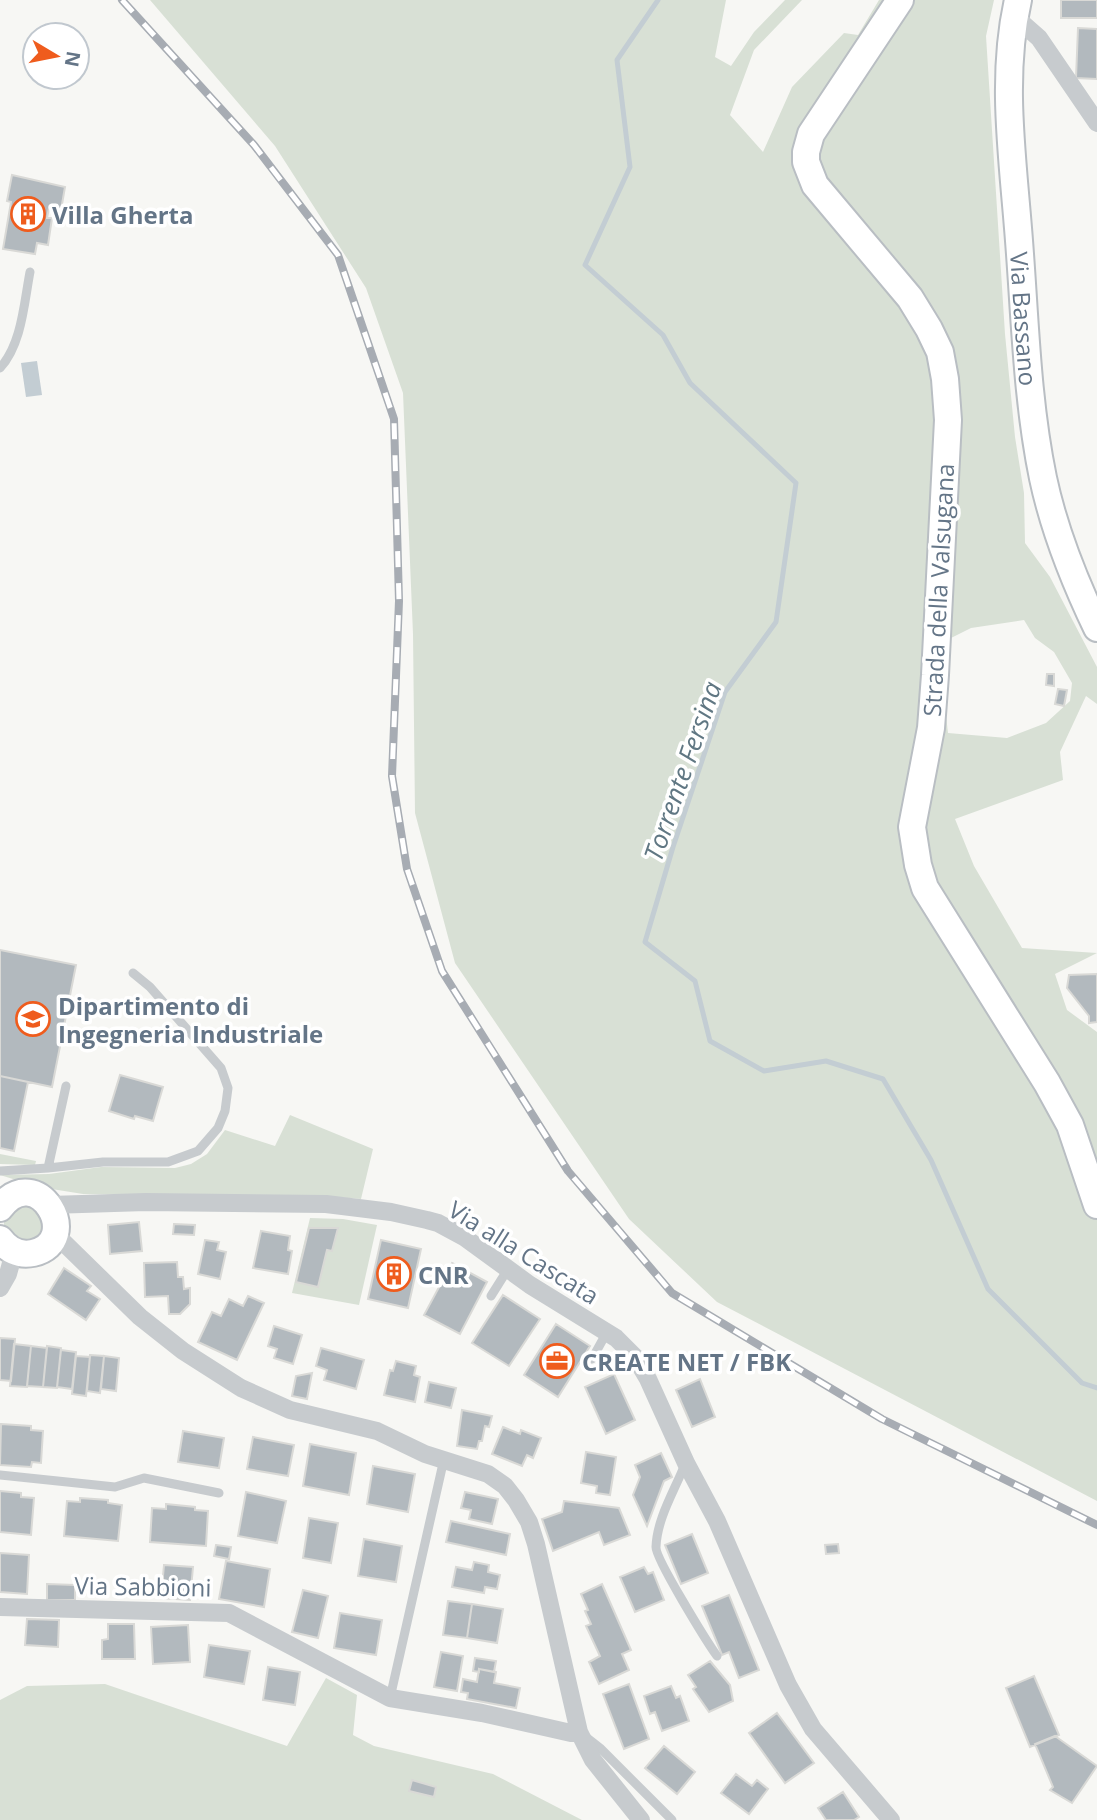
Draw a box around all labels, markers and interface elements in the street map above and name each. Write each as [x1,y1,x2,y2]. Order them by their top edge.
north arrow [21,21,91,91]
text: N [59,49,87,69]
building icon: Villa Gherta [9,195,47,233]
place label: Villa Gherta [52,198,193,231]
street label: Via Bassano [1003,251,1046,387]
street label: Strada della Valsugana [915,463,961,717]
water label: Torrente Fersina [634,676,730,865]
place label: Dipartimento di Ingegneria Industriale [58,989,323,1050]
school or university icon: Dipartimento di Ingegneria Industriale [14,1000,52,1038]
street label: Via alla Cascata [443,1193,605,1311]
building icon: CNR [375,1255,413,1293]
place label: CNR [418,1258,469,1291]
office icon: CREATE NET / FBK [538,1342,576,1380]
place label: CREATE NET / FBK [582,1345,791,1378]
street label: Via Sabbioni [74,1568,212,1604]

